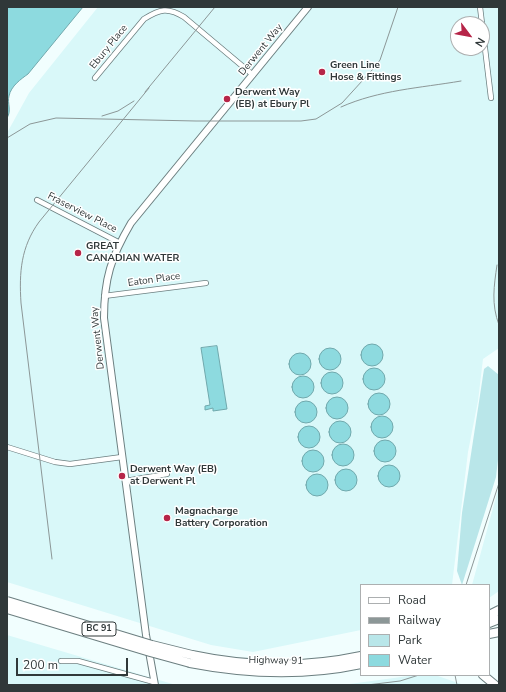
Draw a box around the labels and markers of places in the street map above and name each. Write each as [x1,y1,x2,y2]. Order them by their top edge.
place label: Green Line Hose & Fittings [330,60,401,84]
marker: Green Line Hose & Fittings [317,67,327,77]
place label: Derwent Way (EB) at Ebury Pl [235,87,309,110]
marker: Derwent Way (EB) at Ebury Pl [222,94,232,104]
place label: GREAT CANADIAN WATER [86,241,179,264]
marker: GREAT CANADIAN WATER [73,248,83,258]
place label: Derwent Way (EB) at Derwent Pl [130,464,217,488]
marker: Derwent Way (EB) at Derwent Pl [117,471,127,481]
place label: Magnacharge Battery Corporation [175,506,268,530]
marker: Magnacharge Battery Corporation [162,513,172,523]

